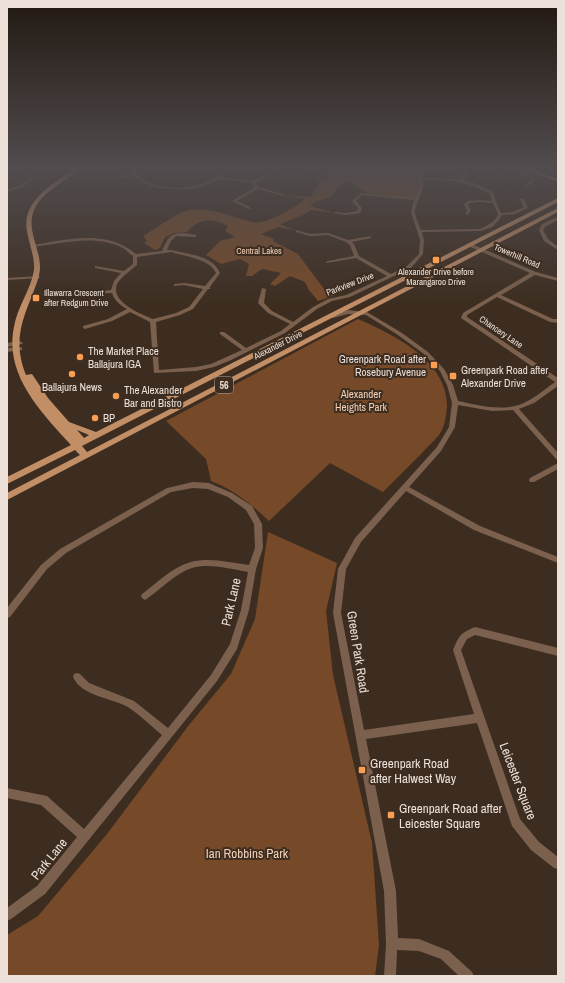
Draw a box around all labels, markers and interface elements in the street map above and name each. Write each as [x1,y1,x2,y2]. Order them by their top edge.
street label: Towerhill Road [492,241,542,271]
park label: Central Lakes [236,245,282,257]
marker: Alexander Drive before Marangaroo Drive [431,255,441,265]
place label: Alexander Drive before Marangaroo Drive [397,266,474,288]
street label: Parkview Drive [324,269,376,299]
place label: Illawarra Crescent after Redgum Drive [44,287,108,309]
marker: Illawarra Crescent after Redgum Drive [31,293,41,303]
street label: Chancery Lane [477,313,525,351]
street label: Alexander Drive [251,328,304,363]
place label: The Market Place Ballajura IGA [88,344,159,371]
marker: The Market Place Ballajura IGA [75,352,85,362]
place label: Greenpark Road after Rosebury Avenue [339,352,426,379]
marker: Greenpark Road after Rosebury Avenue [429,360,439,370]
place label: Greenpark Road after Alexander Drive [460,363,548,390]
marker: Ballajura News [67,369,77,379]
marker: Greenpark Road after Alexander Drive [448,371,458,381]
road number: 56 [215,377,233,393]
place label: Ballajura News [42,380,103,394]
place label: The Alexander Bar and Bistro [124,383,182,410]
park label: Alexander Heights Park [335,387,388,414]
marker: The Alexander Bar and Bistro [111,391,121,401]
place label: BP [103,411,115,425]
marker: BP [90,413,100,423]
street label: Park Lane [217,576,245,628]
street label: Green Park Road [343,610,373,694]
street label: Leicester Square [496,740,541,822]
place label: Greenpark Road after Halwest Way [370,755,457,787]
marker: Greenpark Road after Halwest Way [357,765,367,775]
place label: Greenpark Road after Leicester Square [399,800,503,832]
marker: Greenpark Road after Leicester Square [386,810,396,820]
street label: Park Lane [27,835,71,883]
park label: Ian Robbins Park [206,845,289,862]

